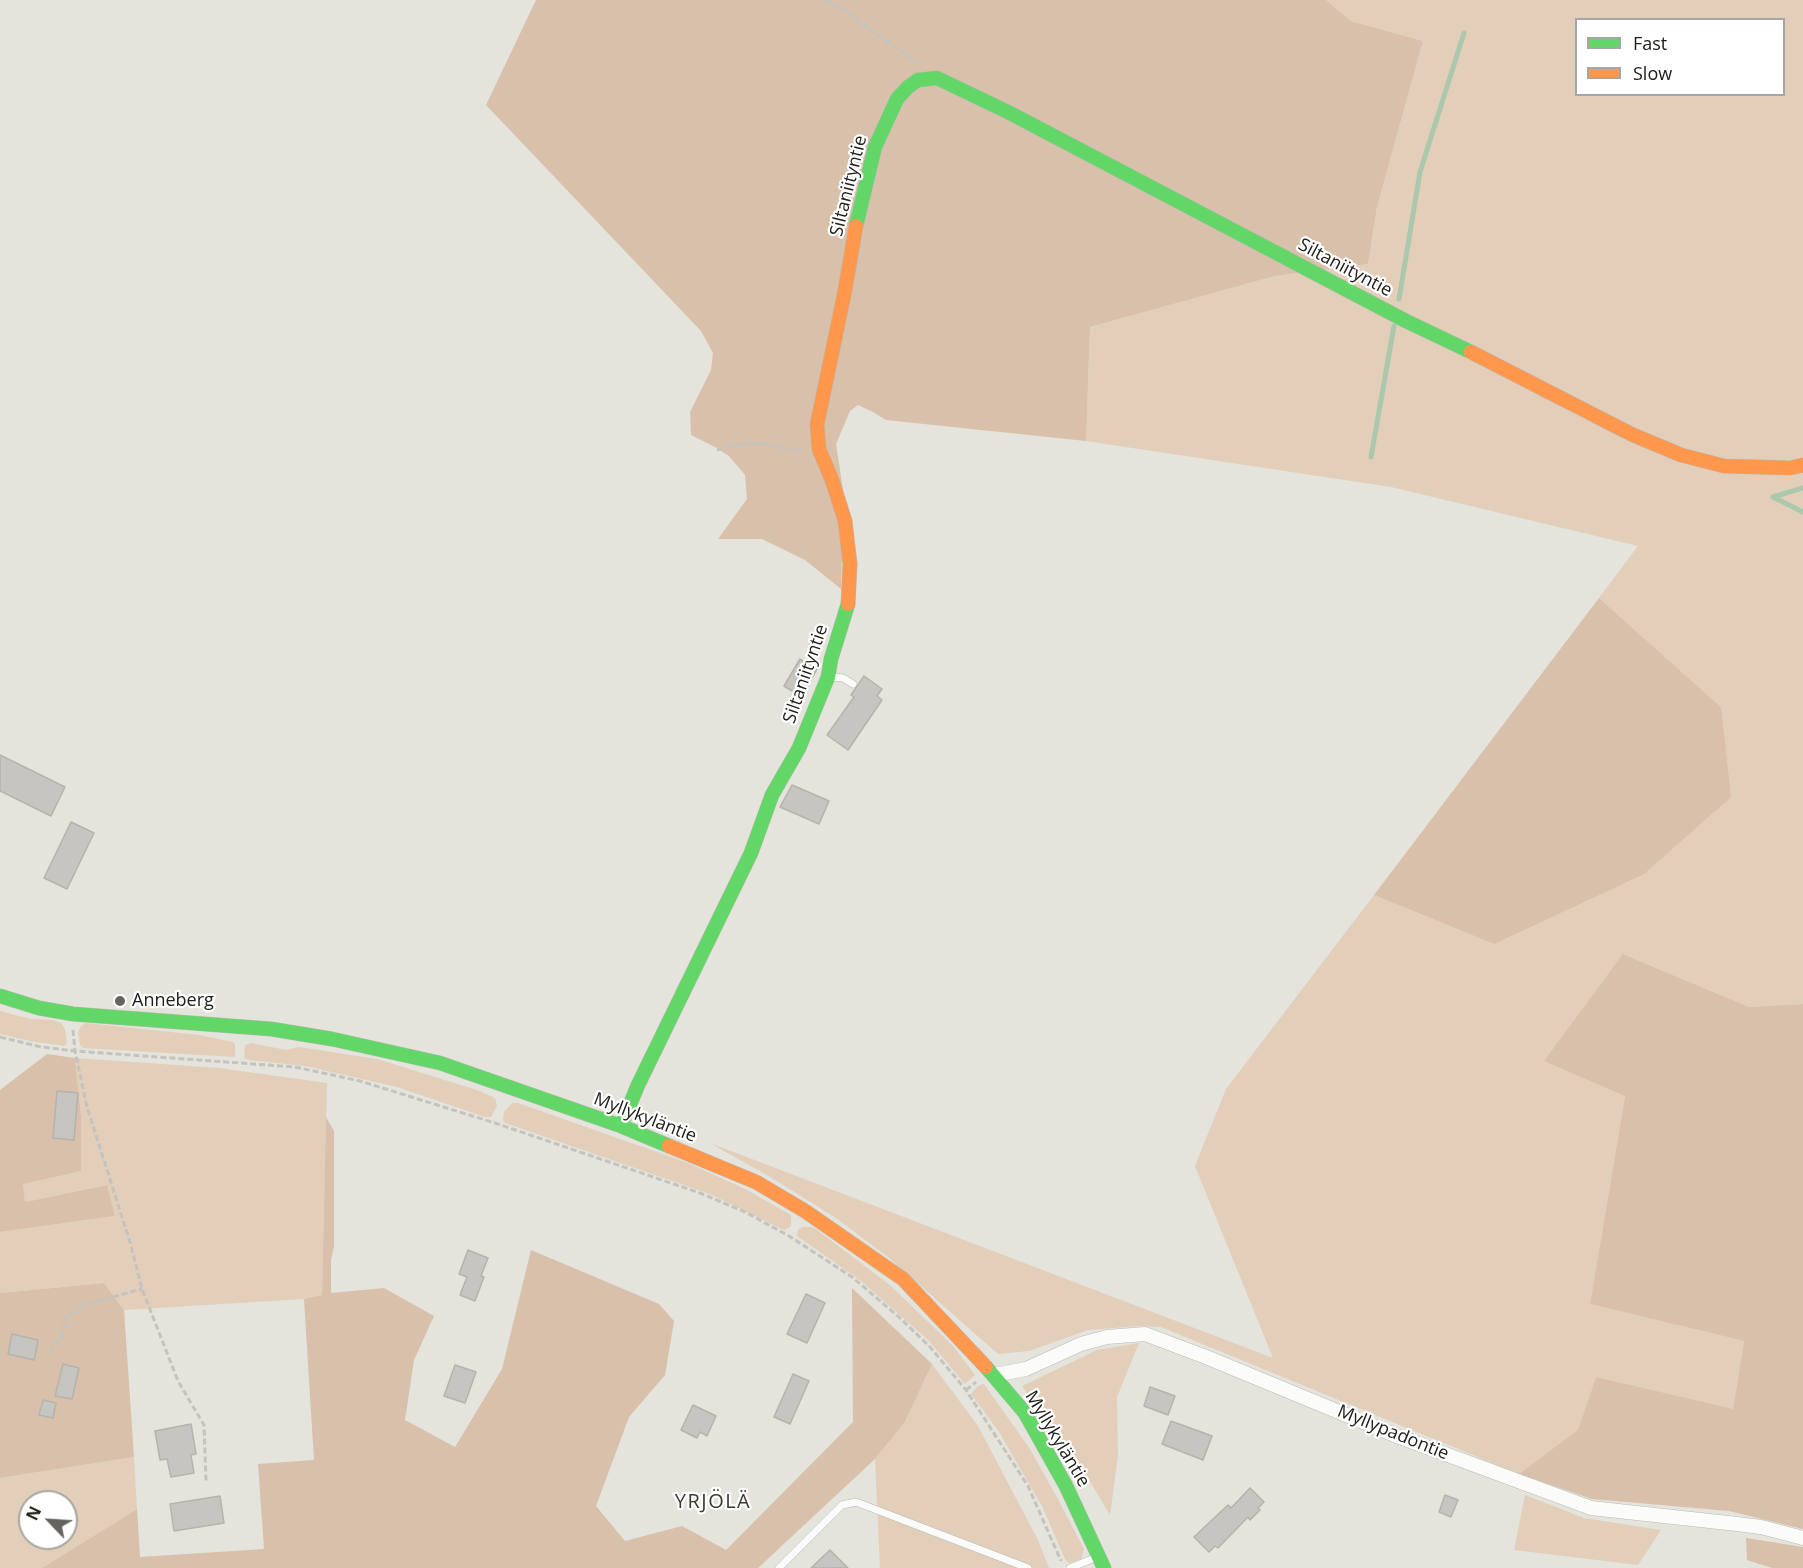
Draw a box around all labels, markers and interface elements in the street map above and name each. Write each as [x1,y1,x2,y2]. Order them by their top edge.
legend [1575,18,1785,96]
text: Fast [1633,31,1667,55]
text: Slow [1633,61,1672,85]
street label: Siltaniityntie [826,133,872,239]
street label: Siltaniityntie [1294,234,1396,302]
street label: Siltaniityntie [779,622,833,726]
place label: Anneberg [132,990,214,1012]
marker: Anneberg [113,994,127,1008]
street label: Myllykyläntie [591,1088,699,1148]
street label: Myllykyläntie [1020,1387,1094,1491]
street label: Myllypadontie [1334,1401,1452,1465]
north arrow [18,1490,78,1550]
district label: YRJÖLÄ [675,1490,751,1514]
text: N [21,1503,46,1524]

